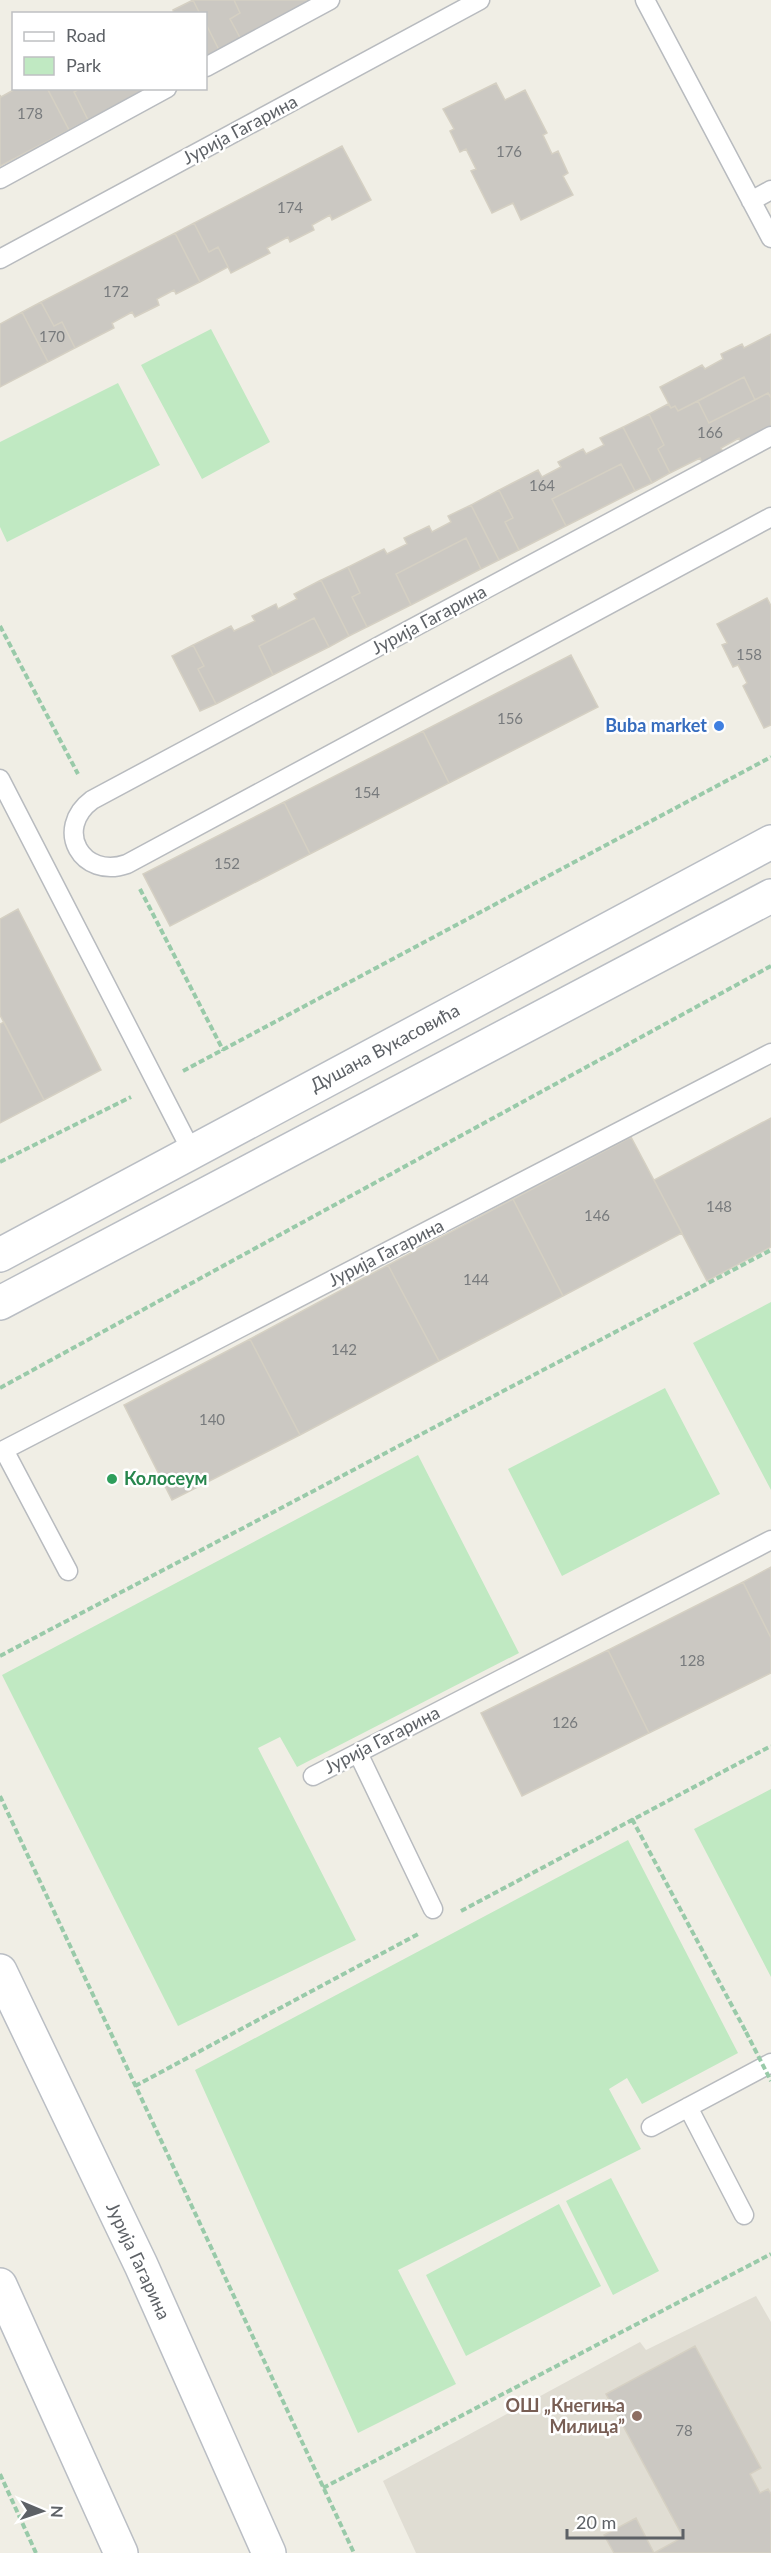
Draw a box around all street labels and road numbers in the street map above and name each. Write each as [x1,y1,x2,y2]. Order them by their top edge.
street label: Јурија Гагарина [178,90,301,169]
street label: Јурија Гагарина [367,580,490,659]
street label: Душана Вукасовића [306,998,463,1096]
street label: Јурија Гагарина [324,1214,447,1291]
street label: Јурија Гагарина [320,1701,443,1778]
street label: Јурија Гагарина [102,2198,176,2323]

